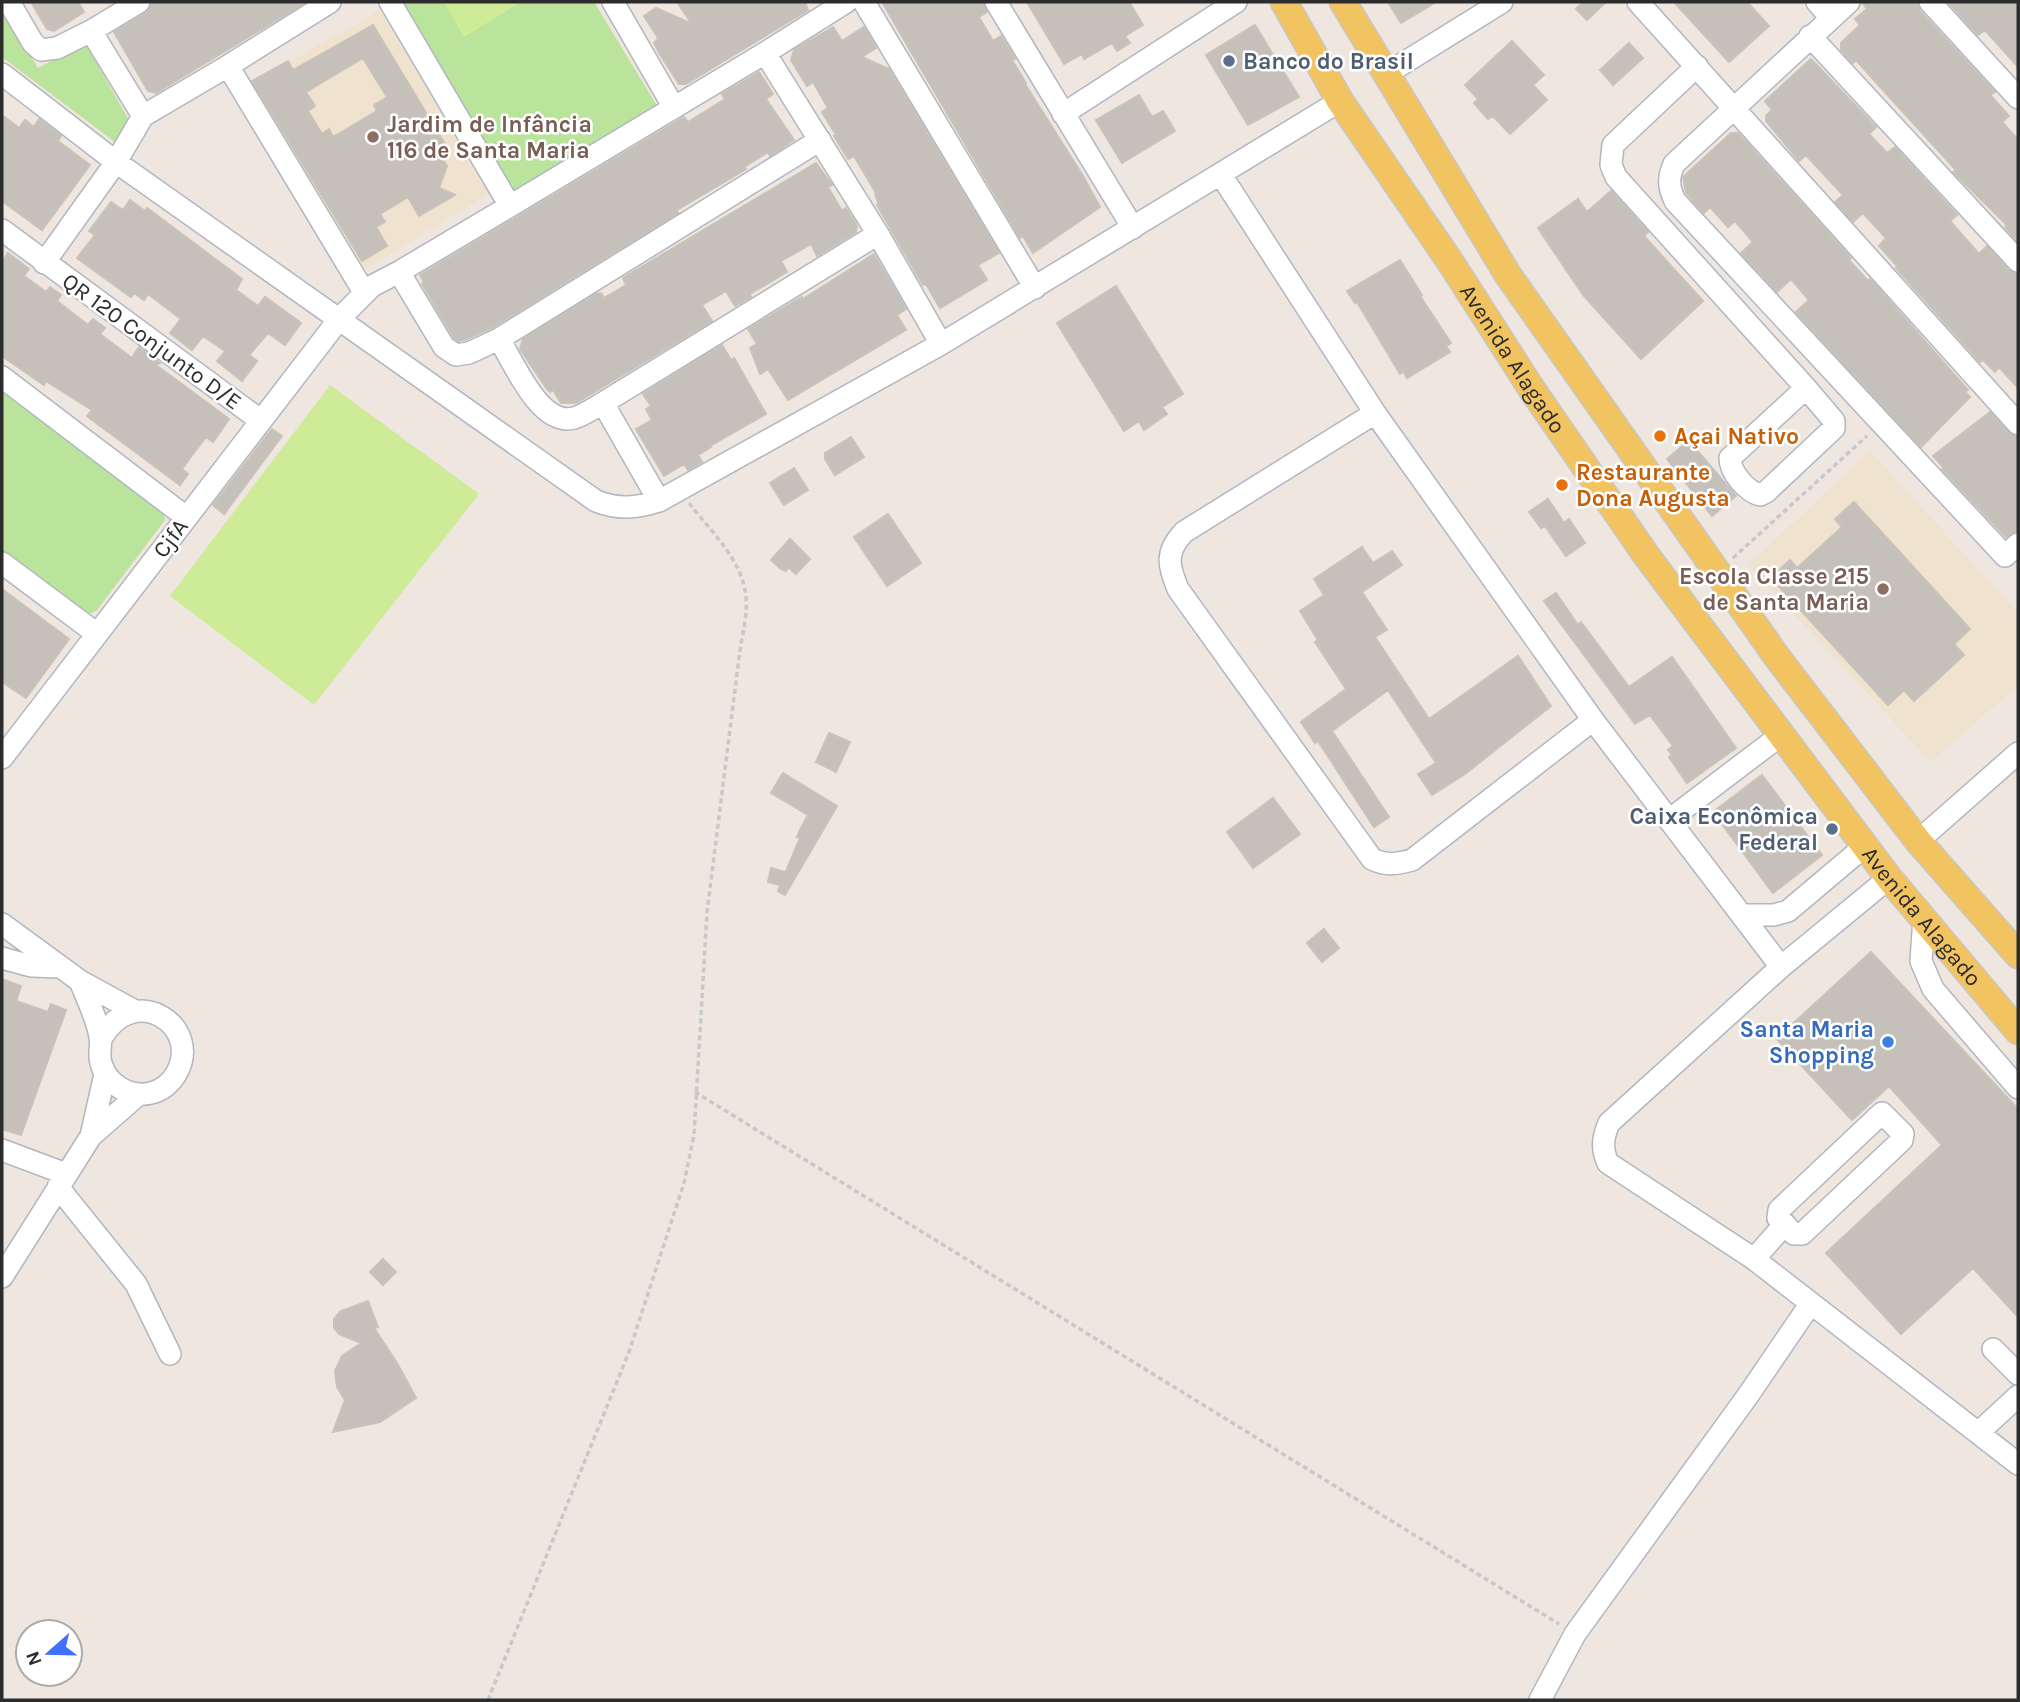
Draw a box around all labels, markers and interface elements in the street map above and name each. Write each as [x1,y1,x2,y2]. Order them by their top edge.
place label: Banco do Brasil [1243,48,1414,75]
marker: Banco do Brasil [1221,53,1237,69]
place label: Jardim de Infância 116 de Santa Maria [387,111,592,164]
marker: Jardim de Infância 116 de Santa Maria [365,129,381,145]
street label: QR 120 Conjunto D/E [57,267,247,415]
street label: Avenida Alagado [1454,279,1571,439]
place label: Açai Nativo [1674,423,1799,450]
marker: Açai Nativo [1652,428,1668,444]
place label: Restaurante Dona Augusta [1576,459,1730,512]
marker: Restaurante Dona Augusta [1554,477,1570,493]
street label: CjfA [147,514,194,563]
place label: Escola Classe 215 de Santa Maria [1679,563,1869,616]
marker: Escola Classe 215 de Santa Maria [1875,581,1891,597]
place label: Caixa Econômica Federal [1629,803,1818,856]
marker: Caixa Econômica Federal [1824,821,1840,837]
street label: Avenida Alagado [1856,841,1987,992]
place label: Santa Maria Shopping [1740,1016,1874,1069]
marker: Santa Maria Shopping [1880,1034,1896,1050]
north arrow [14,1618,84,1688]
text: N [21,1648,47,1669]

